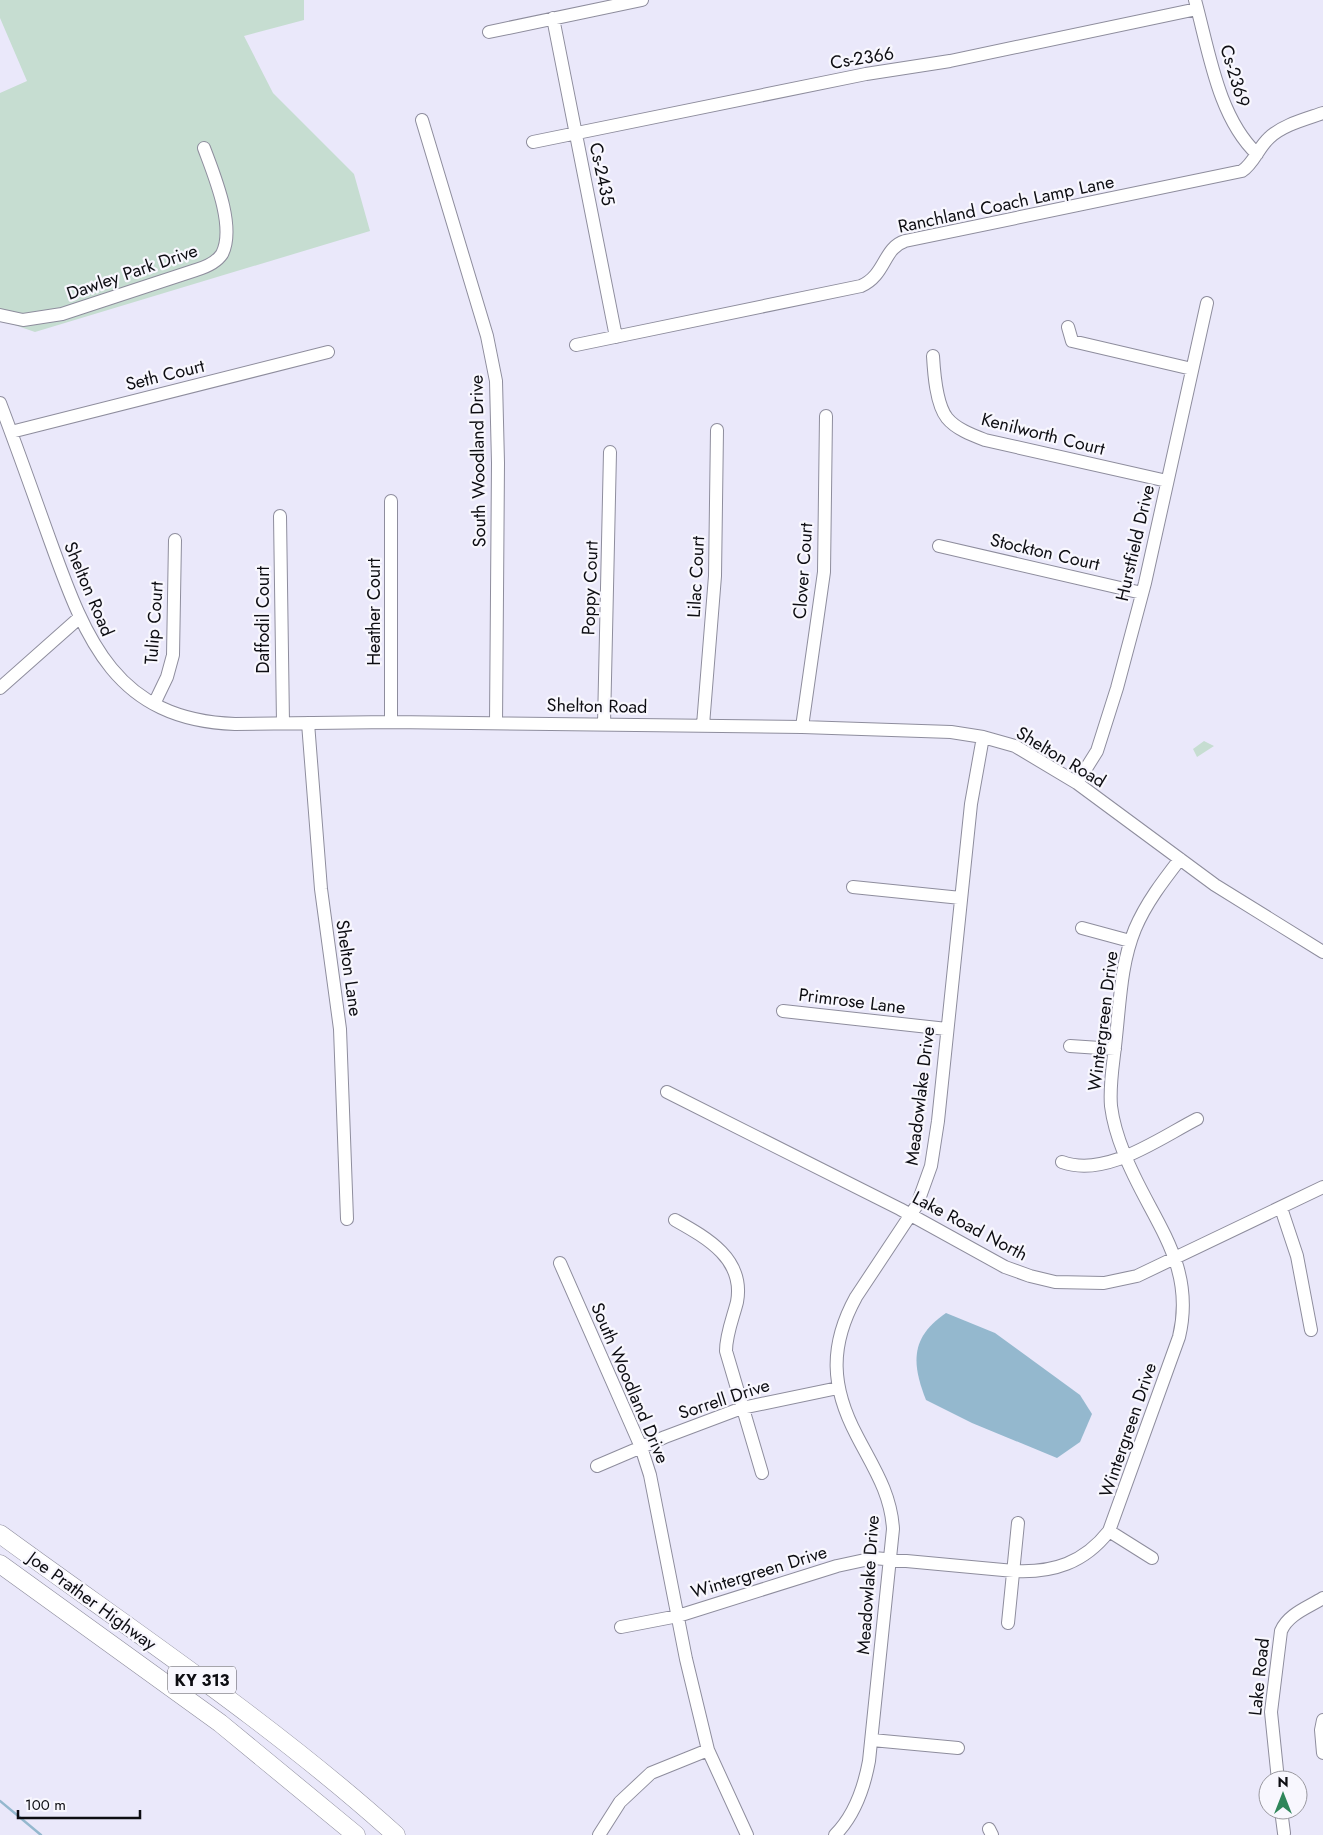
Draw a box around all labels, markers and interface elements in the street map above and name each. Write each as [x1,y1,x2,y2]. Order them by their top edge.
street label: Cs-2366 [828,40,896,76]
street label: Cs-2369 [1213,42,1257,110]
street label: Cs-2435 [583,140,621,208]
street label: Ranchland Coach Lamp Lane [896,168,1116,240]
street label: Dawley Park Drive [63,237,201,307]
street label: Seth Court [123,352,208,397]
street label: South Woodland Drive [463,375,493,547]
street label: Kenilworth Court [979,406,1108,462]
street label: Hurstfield Drive [1109,482,1161,604]
street label: Clover Court [787,521,819,620]
street label: Stockton Court [988,527,1103,577]
street label: Lilac Court [681,535,711,618]
street label: Shelton Road [57,538,121,640]
street label: Poppy Court [575,539,605,636]
street label: Heather Court [361,558,387,666]
street label: Daffodil Court [250,566,276,674]
street label: Tulip Court [138,580,170,665]
street label: Shelton Road [546,692,648,720]
street label: Shelton Road [1011,720,1111,794]
street label: Shelton Lane [329,918,369,1018]
street label: Wintergreen Drive [1082,949,1124,1093]
street label: Primrose Lane [797,982,907,1020]
street label: Meadowlake Drive [899,1025,941,1167]
street label: Lake Road North [908,1185,1032,1267]
street label: South Woodland Drive [584,1299,676,1467]
street label: Wintergreen Drive [1093,1359,1163,1501]
street label: Sorrell Drive [675,1372,773,1426]
street label: Meadowlake Drive [850,1514,886,1656]
street label: Wintergreen Drive [688,1539,830,1605]
street label: Joe Prather Highway [21,1544,162,1657]
street label: Lake Road [1242,1637,1276,1717]
road number: KY 313 [168,1666,236,1694]
north arrow [1258,1770,1308,1820]
text: N [1277,1772,1289,1792]
scale bar [18,1788,140,1820]
text: 100 m [25,1794,66,1816]

